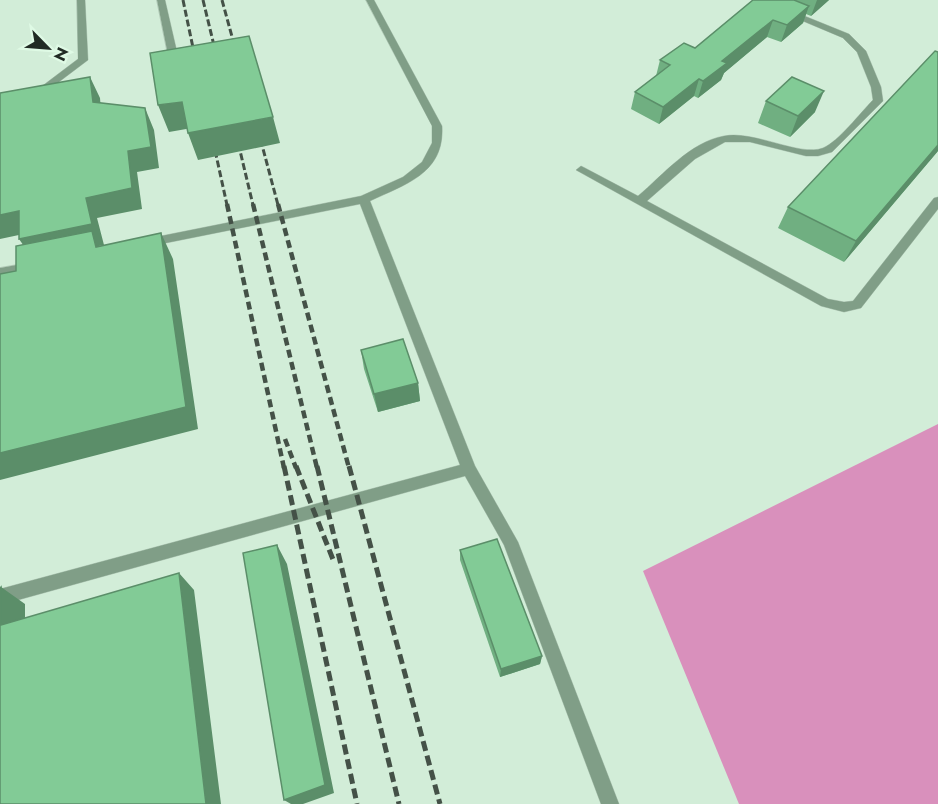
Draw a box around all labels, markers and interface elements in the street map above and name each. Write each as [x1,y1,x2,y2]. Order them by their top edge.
north arrow [18,18,78,78]
text: N [48,44,74,65]

